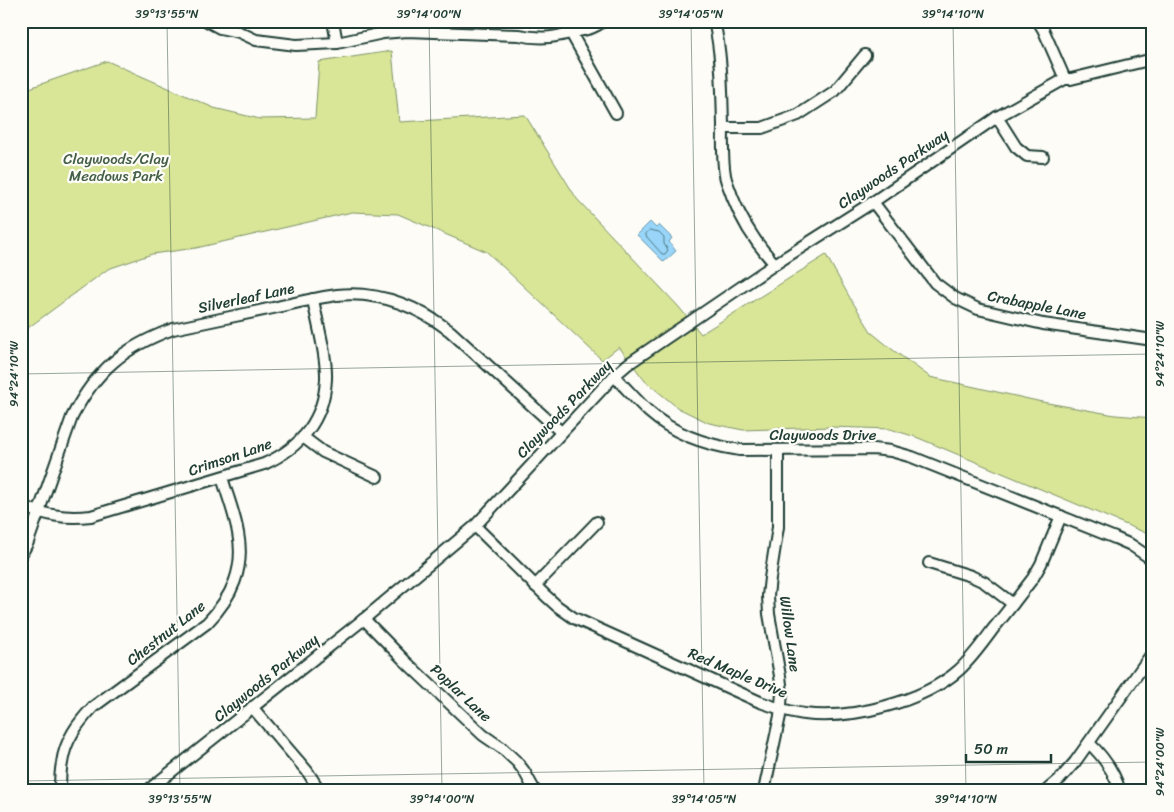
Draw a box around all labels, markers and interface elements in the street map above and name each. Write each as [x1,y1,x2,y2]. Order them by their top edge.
text: 39°13'55"N [135,3,199,25]
text: 39°14'00"N [397,3,462,25]
text: 39°14'05"N [659,3,724,25]
text: 39°14'10"N [922,3,985,25]
street label: Claywoods Parkway [832,122,954,216]
park label: Claywoods/Clay Meadows Park [63,146,169,189]
street label: Silverleaf Lane [195,275,297,321]
street label: Crabapple Lane [985,283,1089,327]
text: 94°24'10"W [1149,320,1171,387]
text: 94°24'10"W [3,340,25,407]
street label: Claywoods Parkway [510,353,619,465]
street label: Claywoods Drive [769,422,877,448]
street label: Crimson Lane [185,430,276,483]
street label: Chestnut Lane [121,593,212,672]
street label: Willow Lane [772,594,808,674]
street label: Claywoods Parkway [208,627,325,729]
street label: Red Maple Drive [684,640,792,706]
street label: Poplar Lane [424,657,498,729]
text: 94°24'00"W [1149,727,1171,796]
scale bar [966,732,1052,764]
text: 50 m [974,736,1009,762]
text: 39°13'55"N [148,788,212,810]
text: 39°14'00"N [410,788,475,810]
text: 39°14'05"N [672,788,737,810]
text: 39°14'10"N [935,788,998,810]

